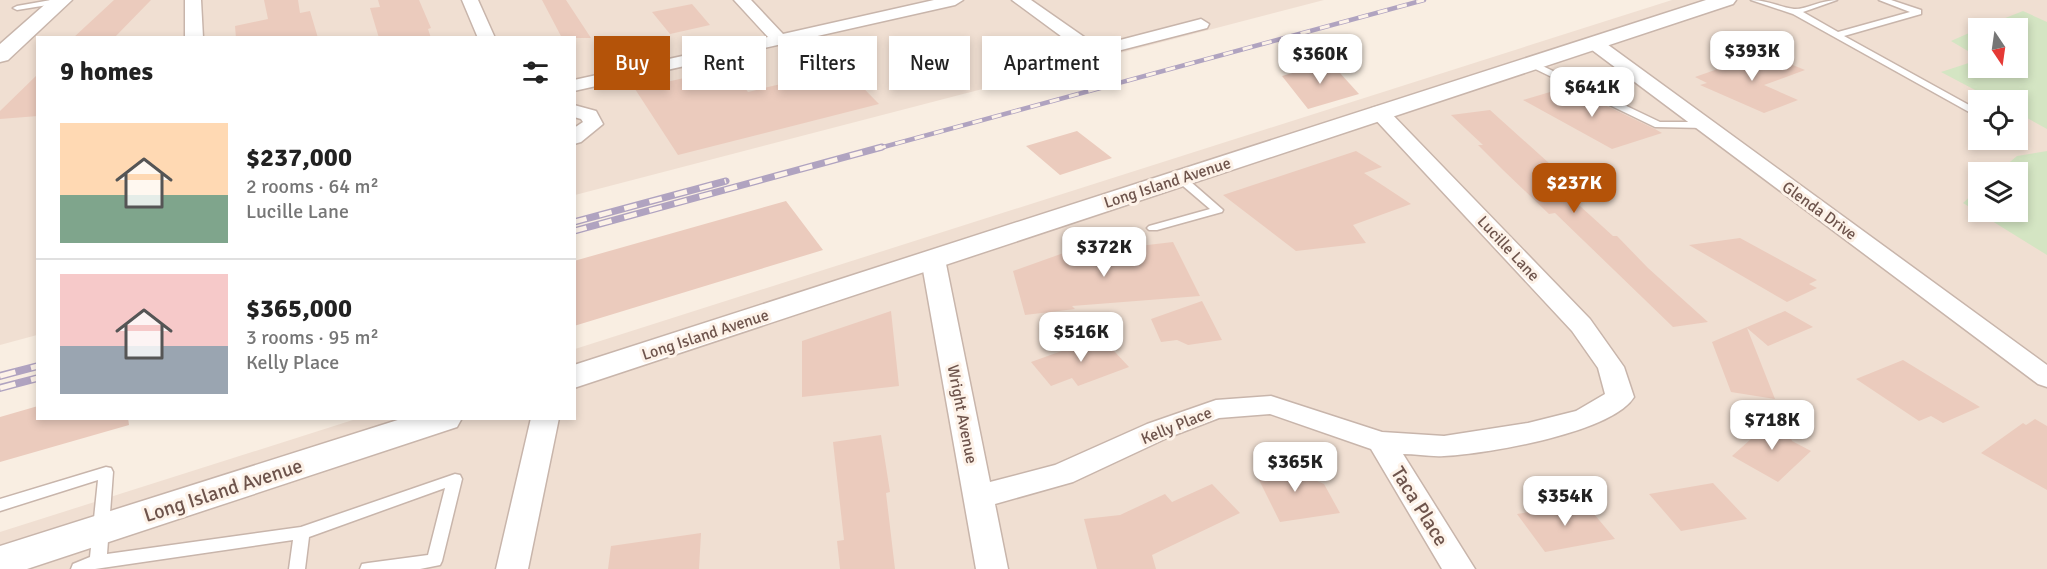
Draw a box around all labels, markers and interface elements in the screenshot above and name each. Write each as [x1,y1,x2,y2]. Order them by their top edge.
north arrow [1968,18,2028,78]
map controls [1968,18,2028,222]
pin: $393K [1710,31,1794,82]
pin: $360K [1278,34,1362,85]
chip: Buy [594,36,670,90]
chip: Rent [682,36,766,90]
chip: Filters [778,36,877,90]
chip: New [889,36,970,90]
chip: Apartment [982,36,1121,90]
text: $393K [1724,38,1780,63]
text: $360K [1292,41,1348,66]
text: 9 homes [60,56,153,88]
icon: filters [519,56,552,89]
pin: $641K [1550,67,1634,118]
text: $641K [1564,74,1620,99]
button: locate [1968,90,2028,150]
text: $237,000 [246,142,352,174]
icon: home [108,147,180,219]
street label: Long Island Avenue [1101,153,1233,213]
button: layers [1968,162,2028,222]
pin: $237K [1532,163,1616,214]
text: $237K [1546,170,1602,195]
text: 2 rooms · 64 m² [246,174,379,199]
street label: Glenda Drive [1778,177,1861,245]
text: Lucille Lane [246,199,349,224]
street label: Lucille Lane [1473,212,1544,286]
pin: $372K [1062,227,1146,278]
text: $372K [1076,234,1132,259]
text: $365,000 [246,293,352,325]
icon: home [108,298,180,370]
street label: Long Island Avenue [639,305,771,365]
pin: $516K [1039,312,1123,363]
text: $516K [1053,319,1109,344]
text: 3 rooms · 95 m² [246,325,379,350]
text: Kelly Place [246,350,339,375]
street label: Wright Avenue [943,363,981,465]
pin: $718K [1730,400,1814,451]
street label: Kelly Place [1138,403,1215,449]
text: $718K [1744,407,1800,432]
pin: $365K [1253,442,1337,493]
text: $365K [1267,449,1323,474]
street label: Long Island Avenue [141,453,306,528]
street label: Taca Place [1385,462,1454,551]
pin: $354K [1523,476,1607,527]
text: $354K [1537,483,1593,508]

